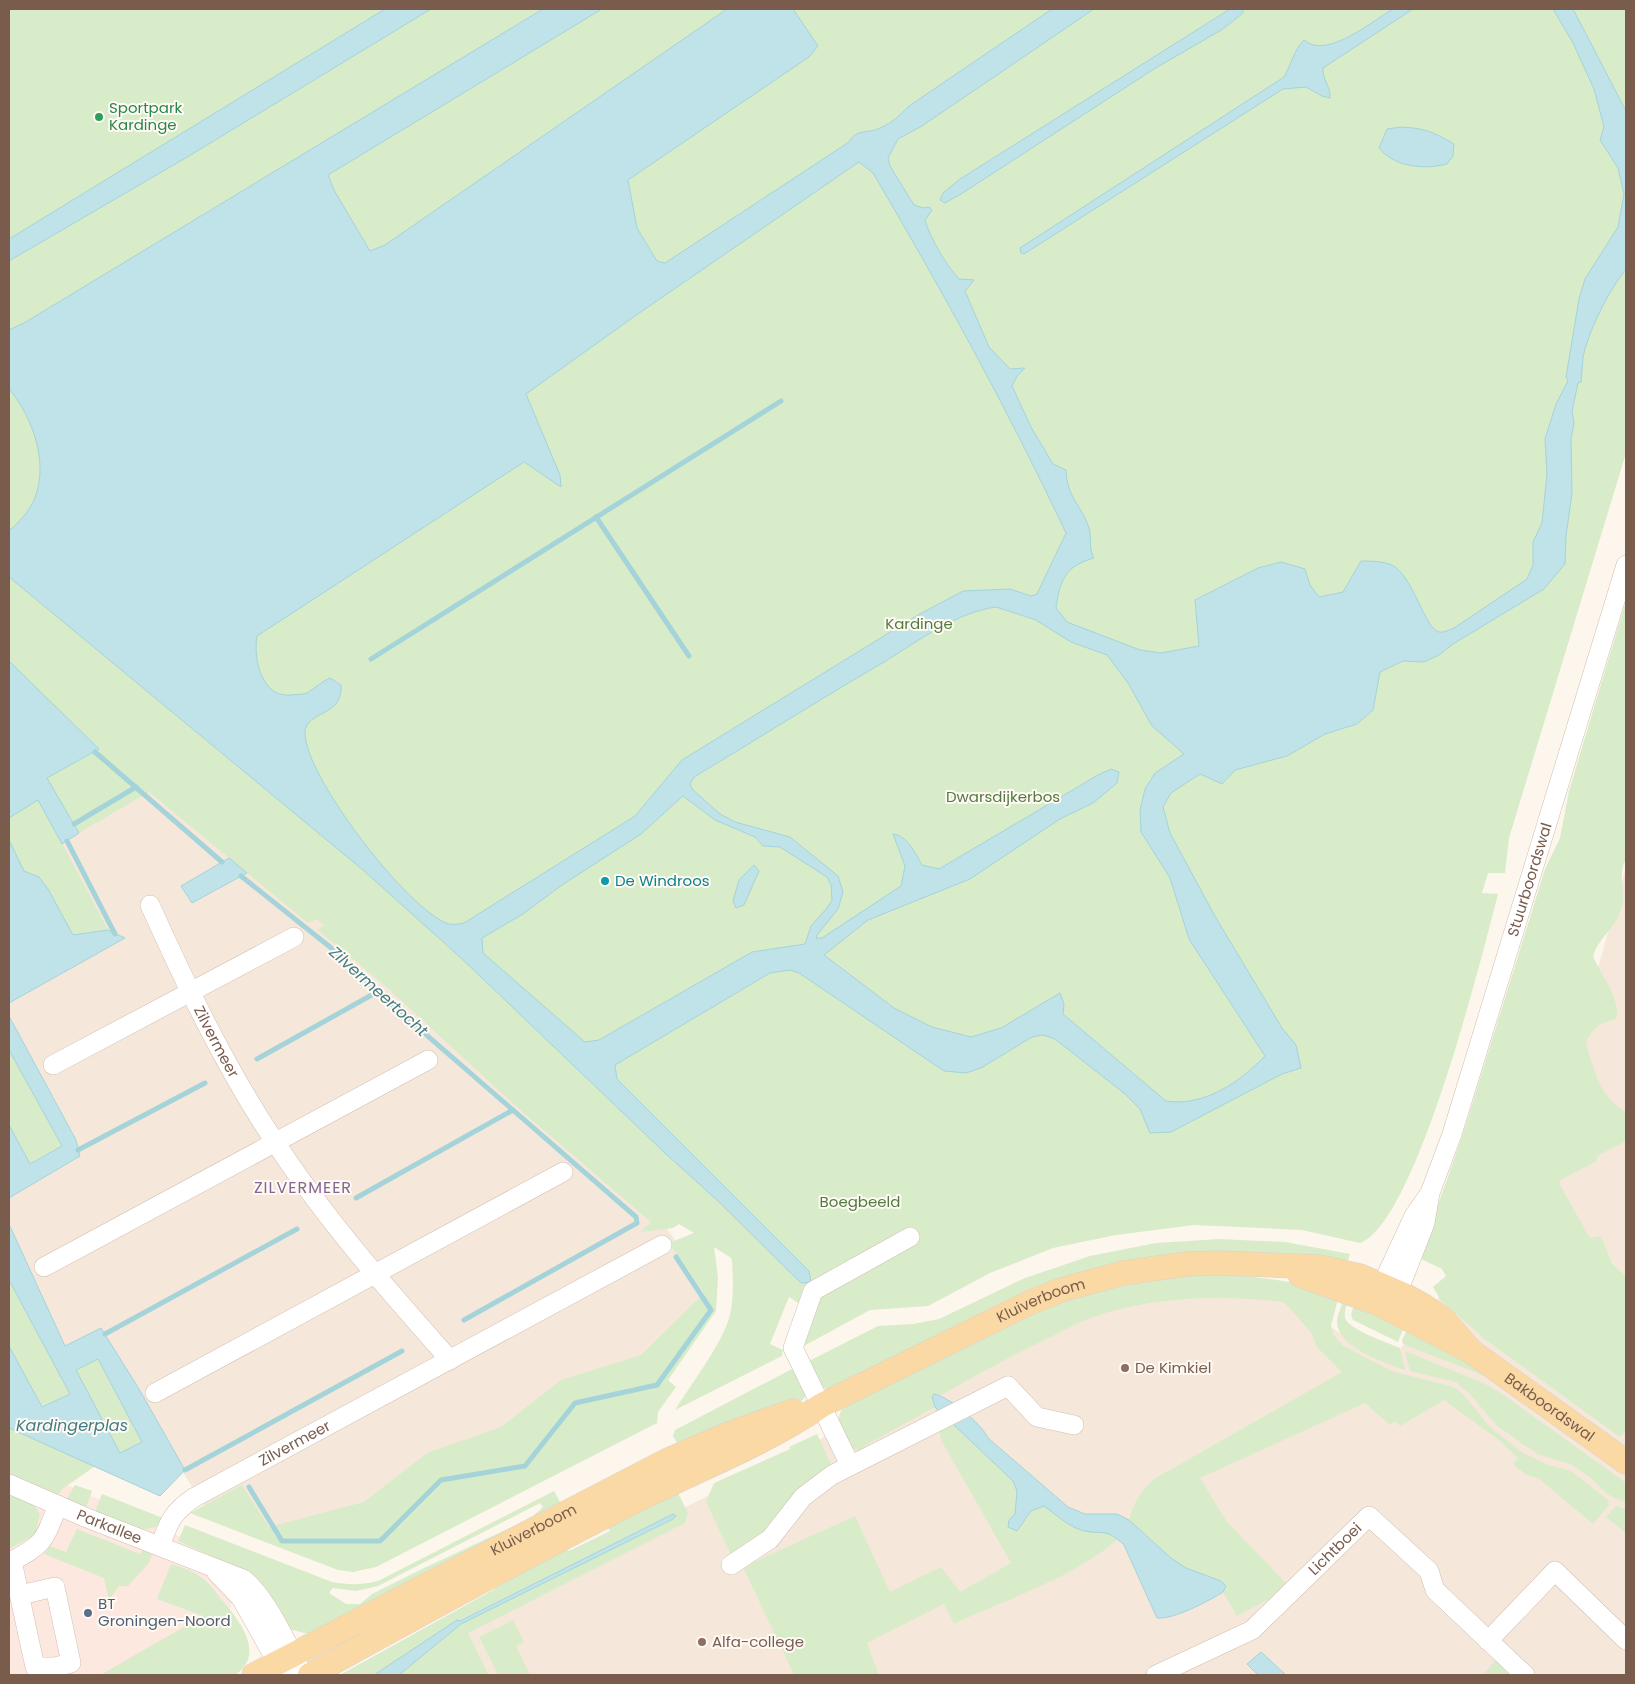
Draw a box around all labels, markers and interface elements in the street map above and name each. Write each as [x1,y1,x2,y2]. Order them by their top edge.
place label: Sportpark Kardinge [109,97,182,135]
marker: Sportpark Kardinge [93,111,105,123]
park label: Kardinge [885,613,953,634]
park label: Dwarsdijkerbos [946,786,1060,807]
street label: Stuurboordswal [1502,820,1557,939]
place label: De Windroos [615,870,710,891]
marker: De Windroos [599,875,611,887]
water label: Zilvermeertocht [324,940,434,1043]
street label: Zilvermeer [189,1002,245,1082]
district label: ZILVERMEER [254,1176,352,1199]
park label: Boegbeeld [820,1191,900,1212]
street label: Kluiverboom [993,1273,1087,1327]
place label: De Kimkiel [1135,1357,1211,1378]
marker: De Kimkiel [1119,1362,1131,1374]
street label: Bakboordswal [1500,1368,1599,1446]
water label: Kardingerplas [16,1414,128,1437]
street label: Zilvermeer [255,1415,334,1471]
street label: Kluiverboom [487,1498,580,1560]
street label: Parkallee [74,1504,145,1548]
street label: Lichtboei [1303,1518,1366,1580]
place label: BT Groningen-Noord [98,1593,231,1631]
marker: BT Groningen-Noord [82,1607,94,1619]
place label: Alfa-college [712,1631,804,1652]
marker: Alfa-college [696,1636,708,1648]

